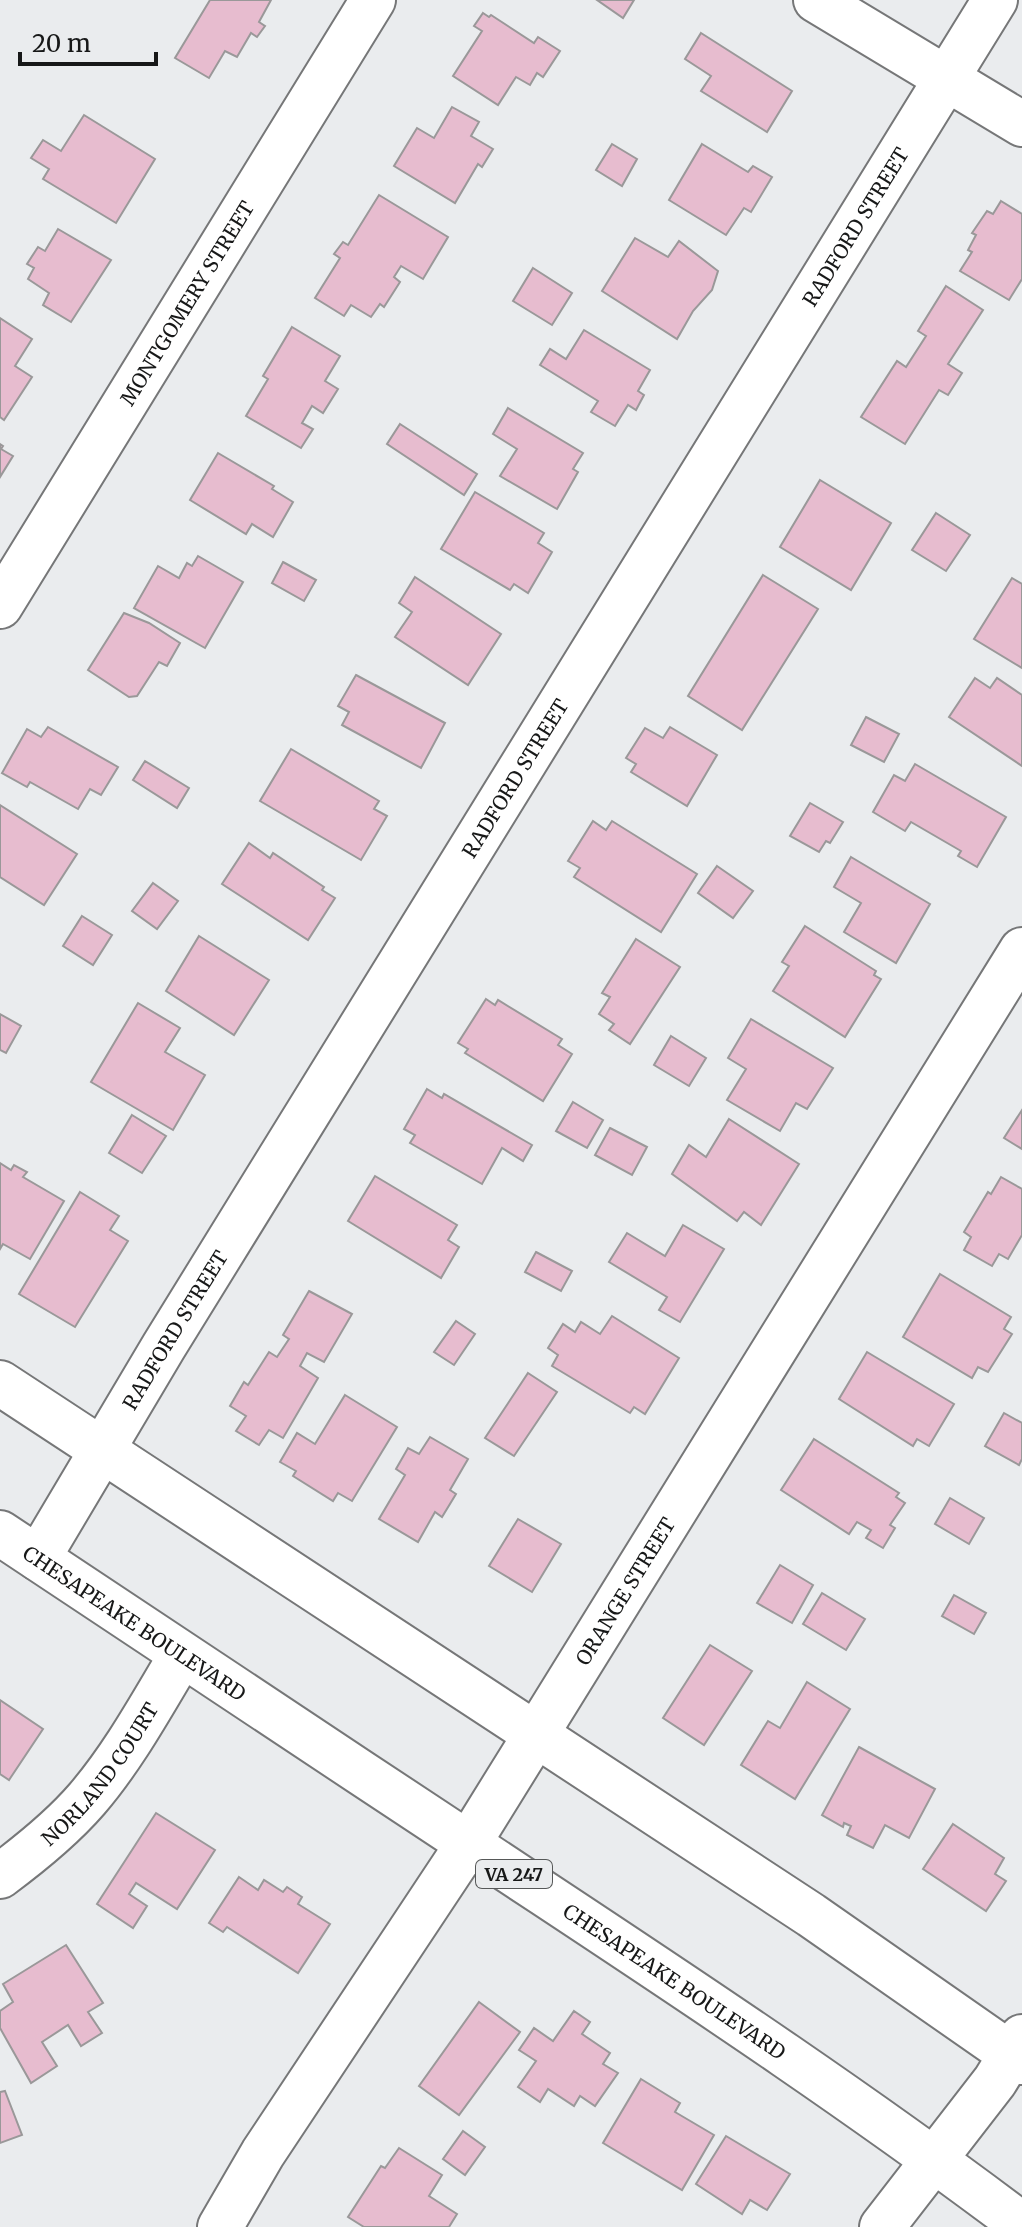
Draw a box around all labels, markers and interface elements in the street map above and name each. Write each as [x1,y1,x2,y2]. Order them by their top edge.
scale bar [20,16,156,66]
text: 20 m [32,28,91,59]
street label: RADFORD STREET [797,143,913,311]
street label: MONTGOMERY STREET [114,196,259,409]
street label: RADFORD STREET [456,694,573,862]
street label: RADFORD STREET [117,1245,233,1414]
street label: ORANGE STREET [570,1513,680,1669]
street label: CHESAPEAKE BOULEVARD [19,1540,251,1706]
street label: NORLAND COURT [36,1698,163,1851]
road number: VA 247 [476,1860,552,1888]
street label: CHESAPEAKE BOULEVARD [559,1898,791,2065]

